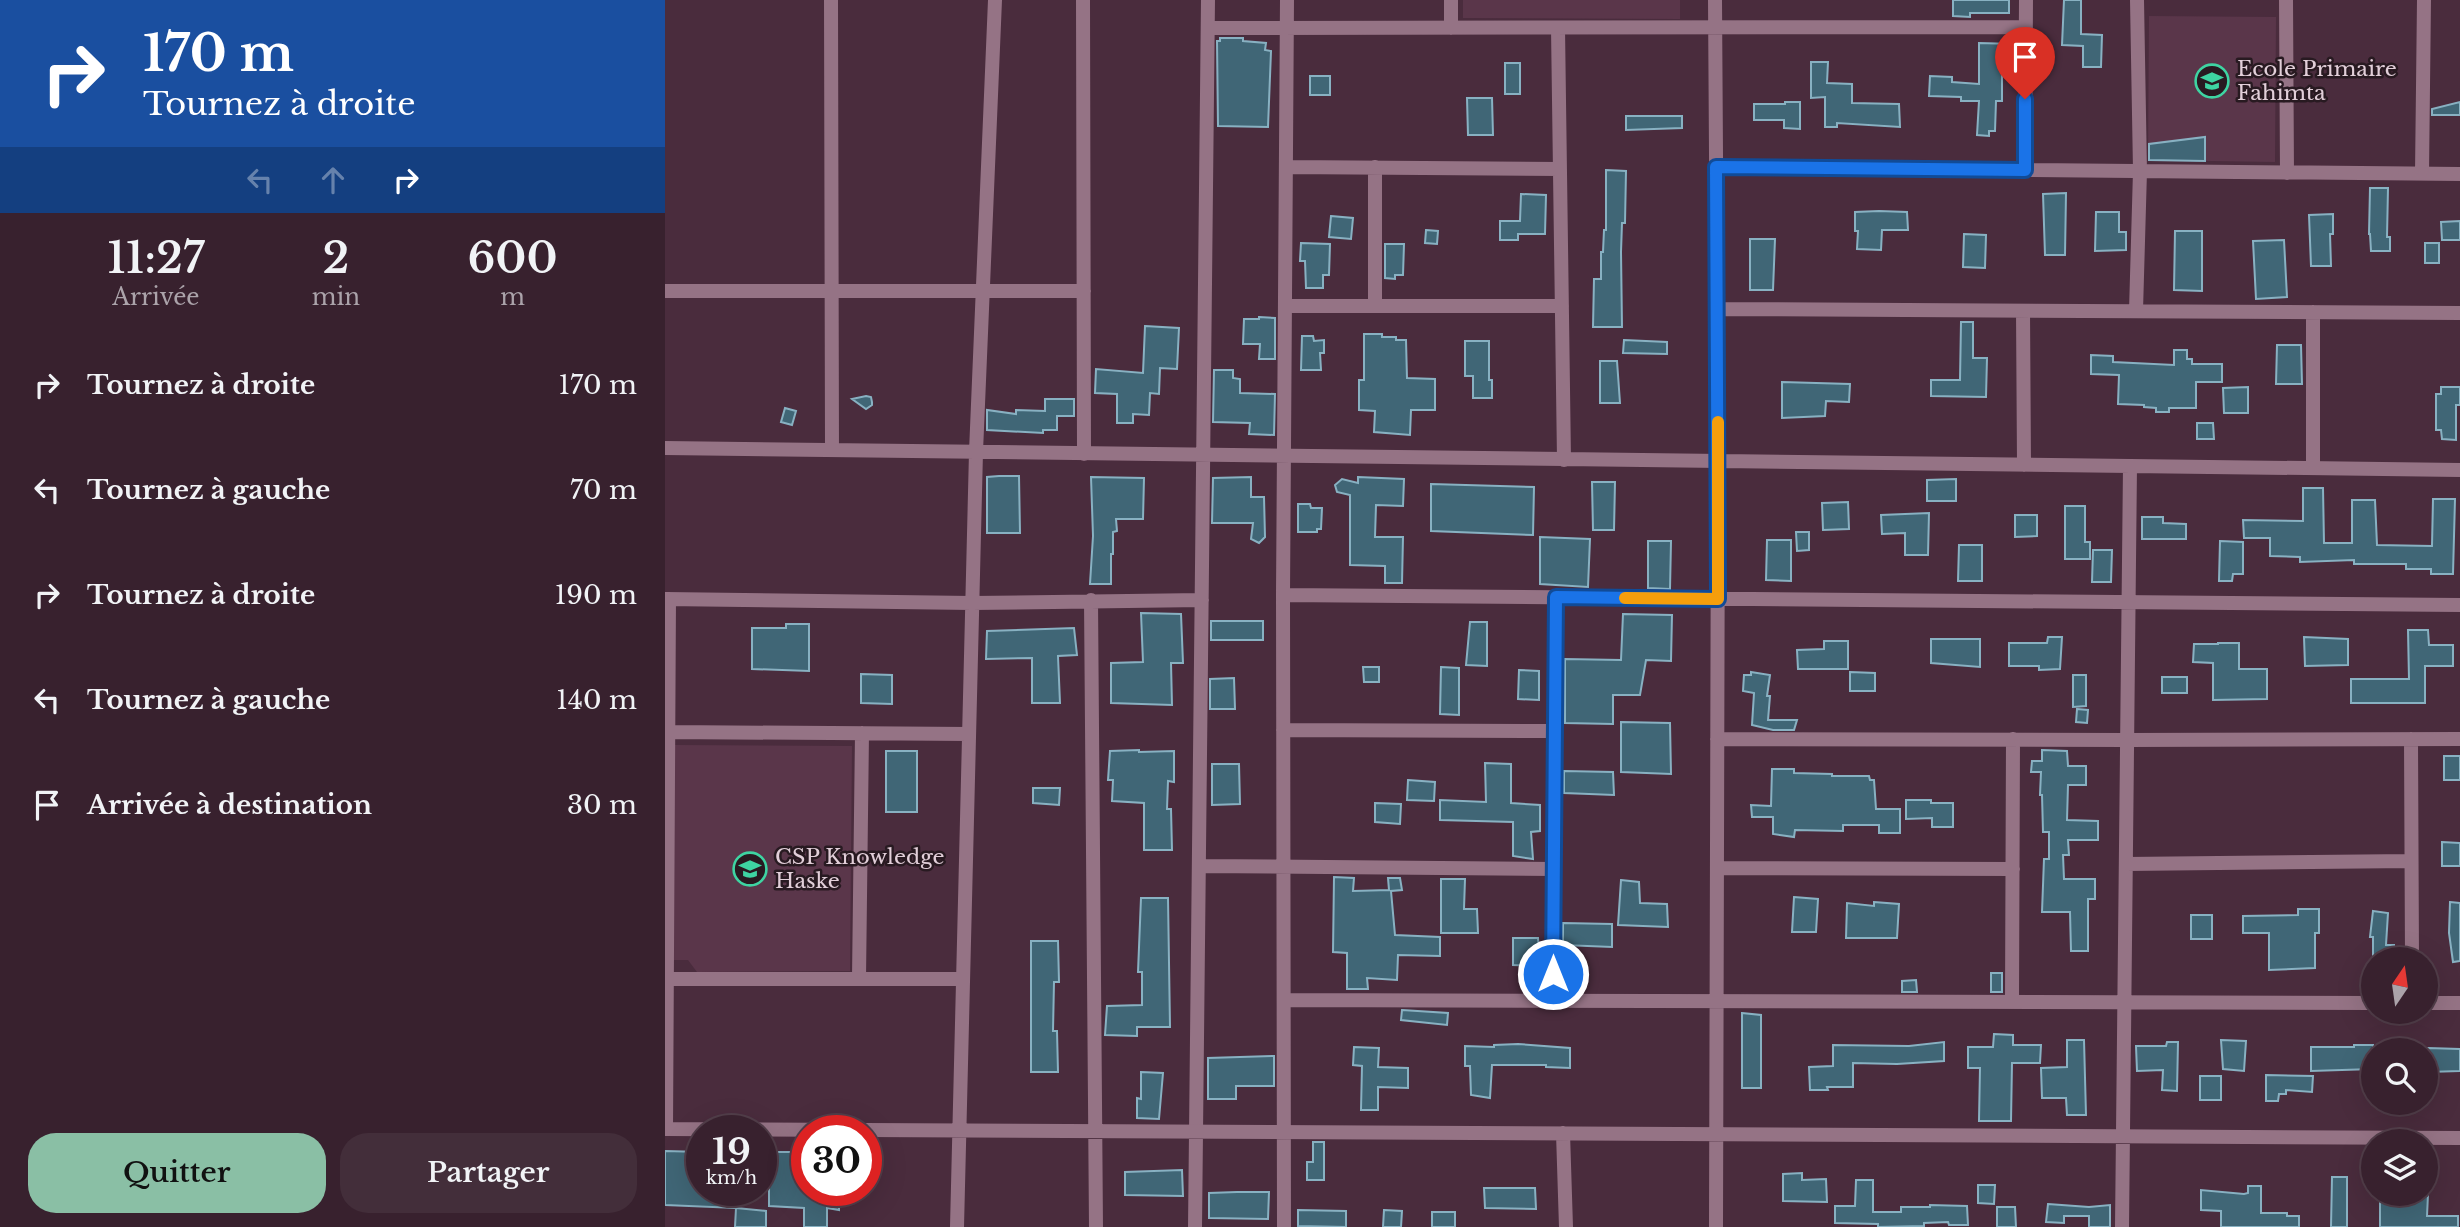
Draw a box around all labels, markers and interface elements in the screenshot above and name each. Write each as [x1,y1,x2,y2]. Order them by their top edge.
text: 170 m [143,23,294,84]
pin [1995,27,2055,99]
icon: right [28,28,119,119]
icon: arrive [2006,38,2044,76]
place label: Ecole Primaire Fahimta [2237,56,2397,106]
school or university icon: Ecole Primaire Fahimta [2193,62,2231,100]
text: Tournez à droite [143,84,416,124]
icon: left [241,161,279,199]
icon: ahead [314,161,352,199]
icon: right [387,161,425,199]
text: 11:27 [107,232,205,284]
text: 2 [323,232,349,284]
text: 600 [467,232,558,284]
text: Arrivée [112,283,200,311]
text: min [312,283,360,311]
text: m [500,283,525,311]
icon: right [28,366,66,404]
text: Tournez à droite [87,369,315,401]
text: 170 m [558,369,637,401]
icon: left [28,471,66,509]
text: Tournez à gauche [87,474,330,506]
text: 70 m [570,474,637,506]
icon: right [28,576,66,614]
text: Tournez à droite [87,579,315,611]
text: 190 m [555,579,637,611]
icon: left [28,681,66,719]
text: Tournez à gauche [87,684,330,716]
text: 140 m [556,684,637,716]
icon: arrive [28,786,66,824]
text: Arrivée à destination [87,789,372,821]
text: 30 m [567,789,637,821]
place label: CSP Knowledge Haske [775,844,945,894]
school or university icon: CSP Knowledge Haske [731,850,769,888]
position arrow [1516,937,1590,1011]
north arrow [2361,947,2438,1024]
map controls [2361,947,2438,1206]
button: search [2361,1038,2438,1115]
speed limit sign: 30 [791,1115,882,1206]
button: layers [2361,1129,2438,1206]
text: 19 [712,1130,751,1173]
button: Quitter [28,1133,326,1213]
button: Partager [340,1133,637,1213]
text: km/h [706,1167,757,1189]

